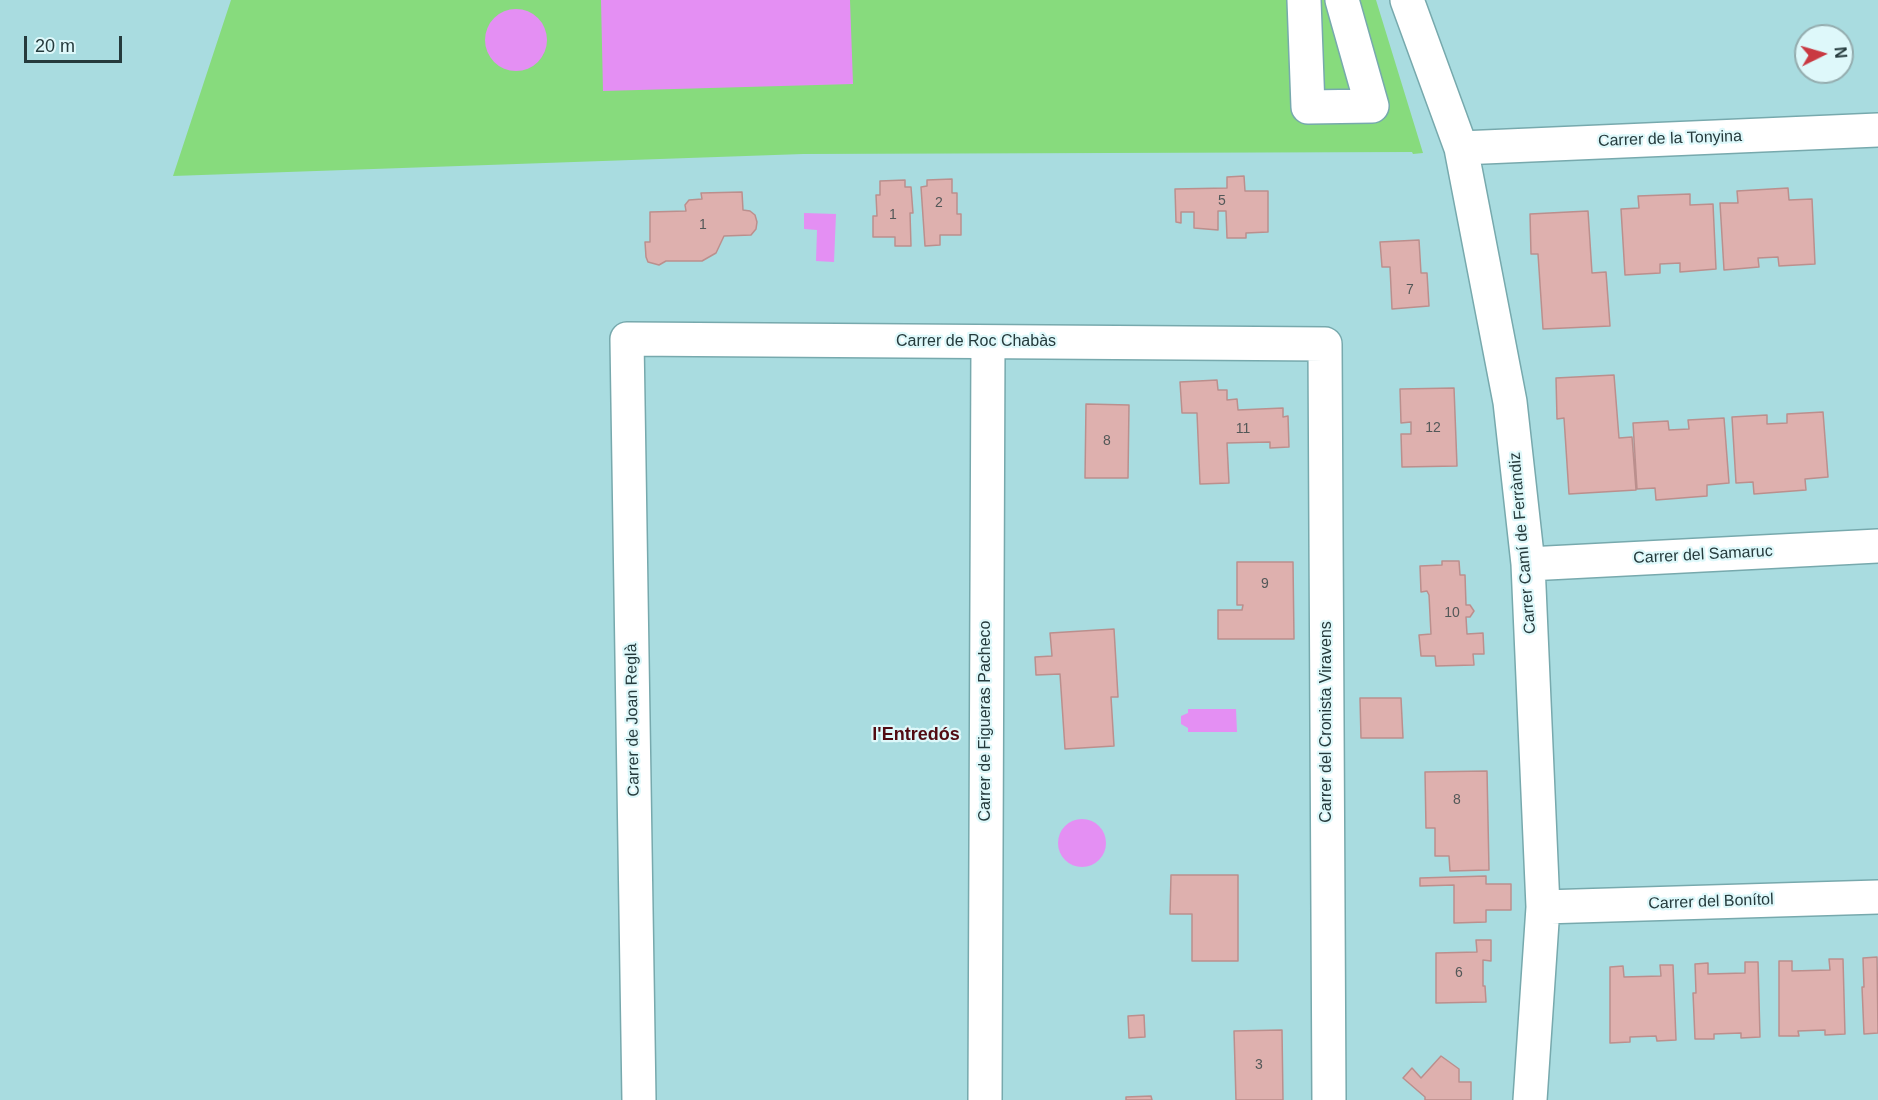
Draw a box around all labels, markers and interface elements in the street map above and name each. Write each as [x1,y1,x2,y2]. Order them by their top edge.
scale bar [27,24,124,62]
north arrow [1794,24,1854,84]
text: 20 m [35,36,75,56]
text: N [1831,46,1849,59]
street label: Carrer de la Tonyina [1598,127,1742,151]
house number: 5 [1218,193,1226,209]
house number: 2 [935,195,943,211]
house number: 1 [889,207,897,223]
house number: 1 [699,217,707,233]
house number: 7 [1406,282,1414,298]
street label: Carrer de Roc Chabàs [896,332,1056,352]
house number: 12 [1425,420,1441,436]
house number: 11 [1236,421,1250,437]
house number: 8 [1103,433,1111,449]
street label: Carrer Camí de Ferràndiz [1505,451,1541,635]
street label: Carrer del Samaruc [1633,542,1773,568]
house number: 9 [1261,576,1269,592]
house number: 10 [1444,605,1460,621]
street label: Carrer de Figueras Pacheco [976,621,996,821]
street label: Carrer del Cronista Viravens [1317,621,1337,823]
street label: Carrer de Joan Reglà [622,643,644,797]
district label: l'Entredós [872,724,960,746]
house number: 8 [1453,792,1461,808]
street label: Carrer del Bonítol [1648,890,1774,914]
house number: 6 [1455,965,1463,981]
house number: 3 [1255,1057,1263,1073]

